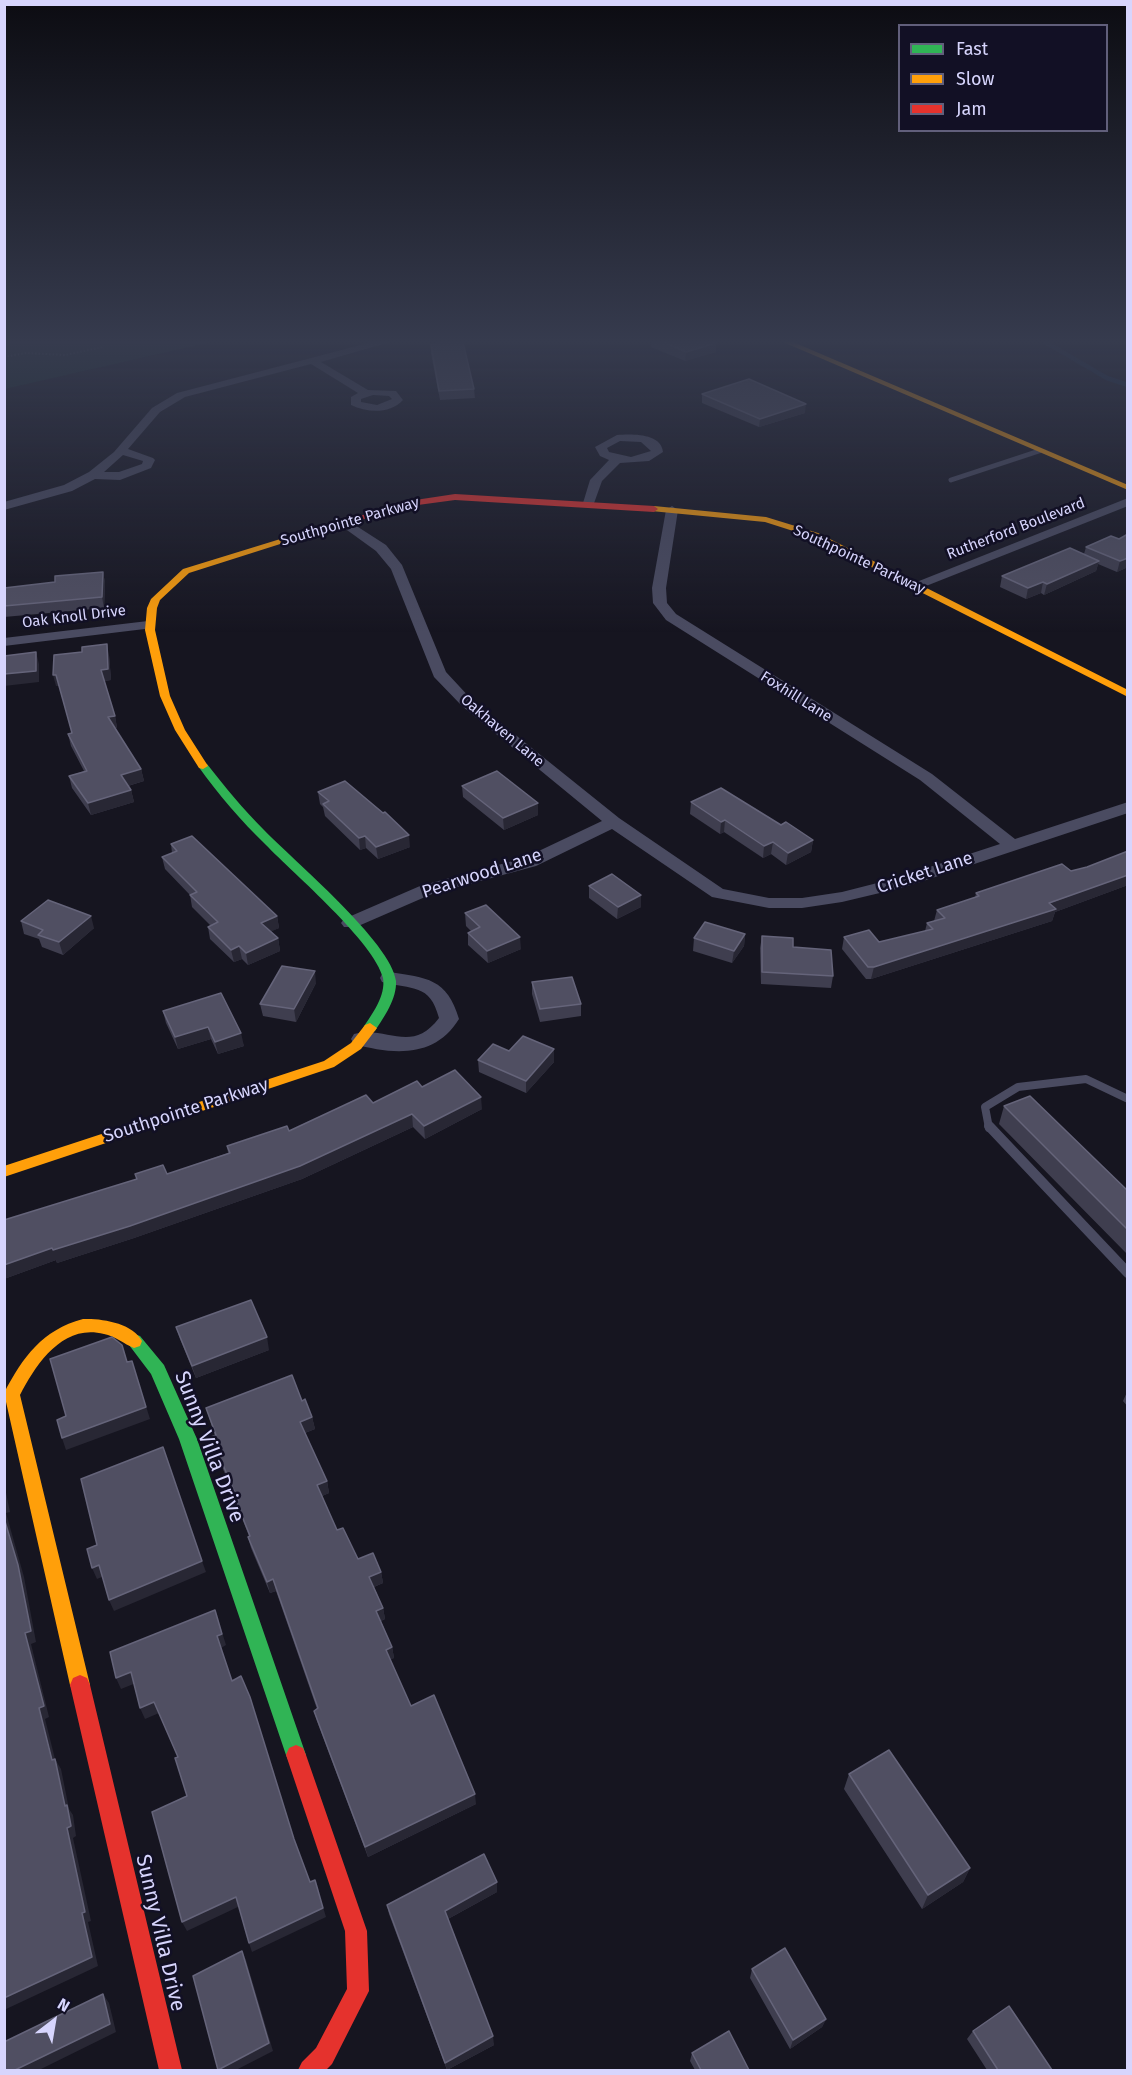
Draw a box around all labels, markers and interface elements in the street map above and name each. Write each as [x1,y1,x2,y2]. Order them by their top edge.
legend [898,24,1108,132]
text: Fast [956,38,988,60]
text: Slow [956,68,994,90]
text: Jam [956,98,987,120]
street label: Southpointe Parkway [279,494,421,550]
street label: Rutherford Boulevard [944,494,1088,564]
street label: Southpointe Parkway [790,522,928,598]
street label: Oak Knoll Drive [21,602,127,632]
street label: Foxhill Lane [757,668,835,726]
street label: Oakhaven Lane [457,691,547,771]
street label: Pearwood Lane [419,844,545,904]
street label: Cricket Lane [874,847,976,899]
street label: Southpointe Parkway [101,1074,271,1148]
street label: Sunny Villa Drive [169,1368,249,1526]
street label: Sunny Villa Drive [130,1852,190,2014]
north arrow [24,1991,84,2051]
text: N [54,1994,73,2016]

